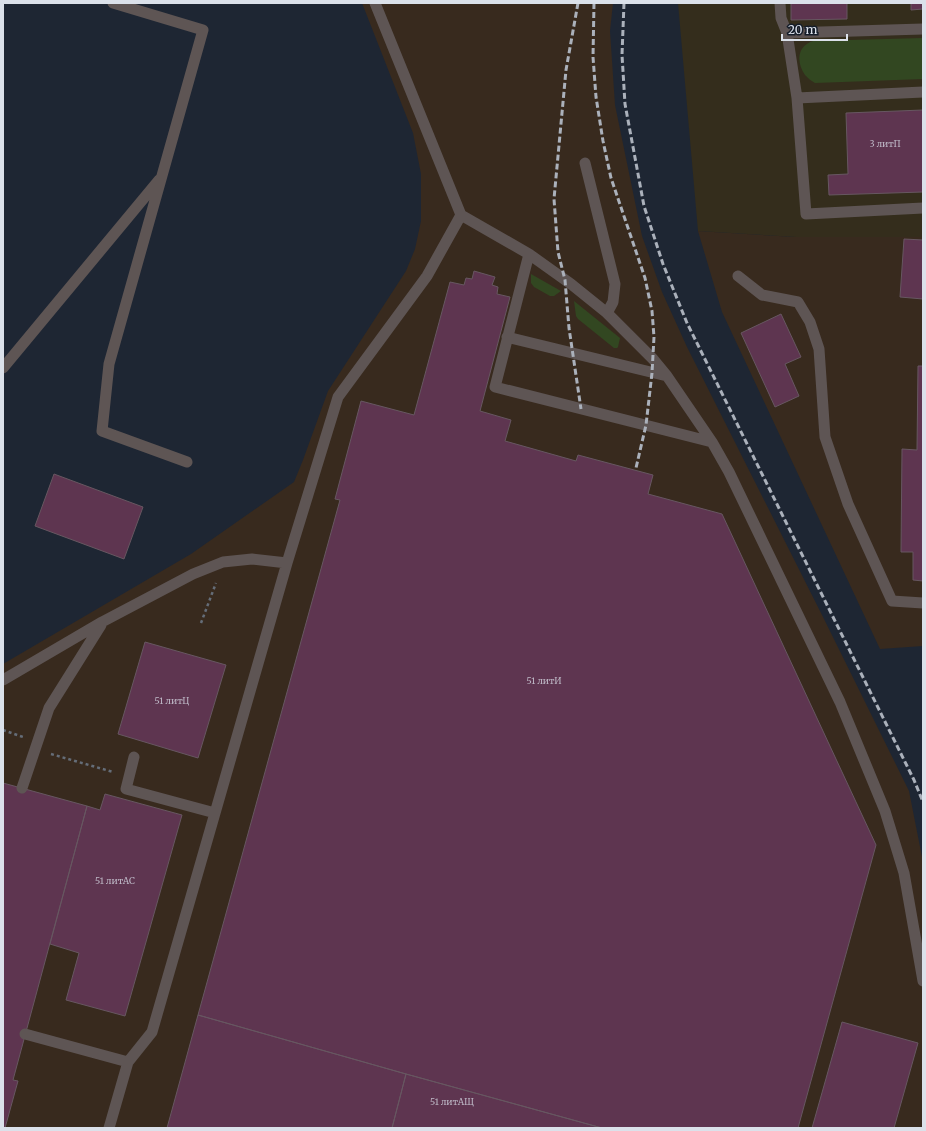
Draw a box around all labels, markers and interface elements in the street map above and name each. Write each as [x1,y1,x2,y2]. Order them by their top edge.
scale bar [782,16,847,42]
text: 20 m [788,22,817,37]
house number: 3 литП [869,138,901,149]
house number: 51 литИ [526,675,562,686]
house number: 51 литЦ [155,695,189,706]
house number: 51 литАС [95,875,135,886]
house number: 51 литАЩ [430,1096,474,1107]

